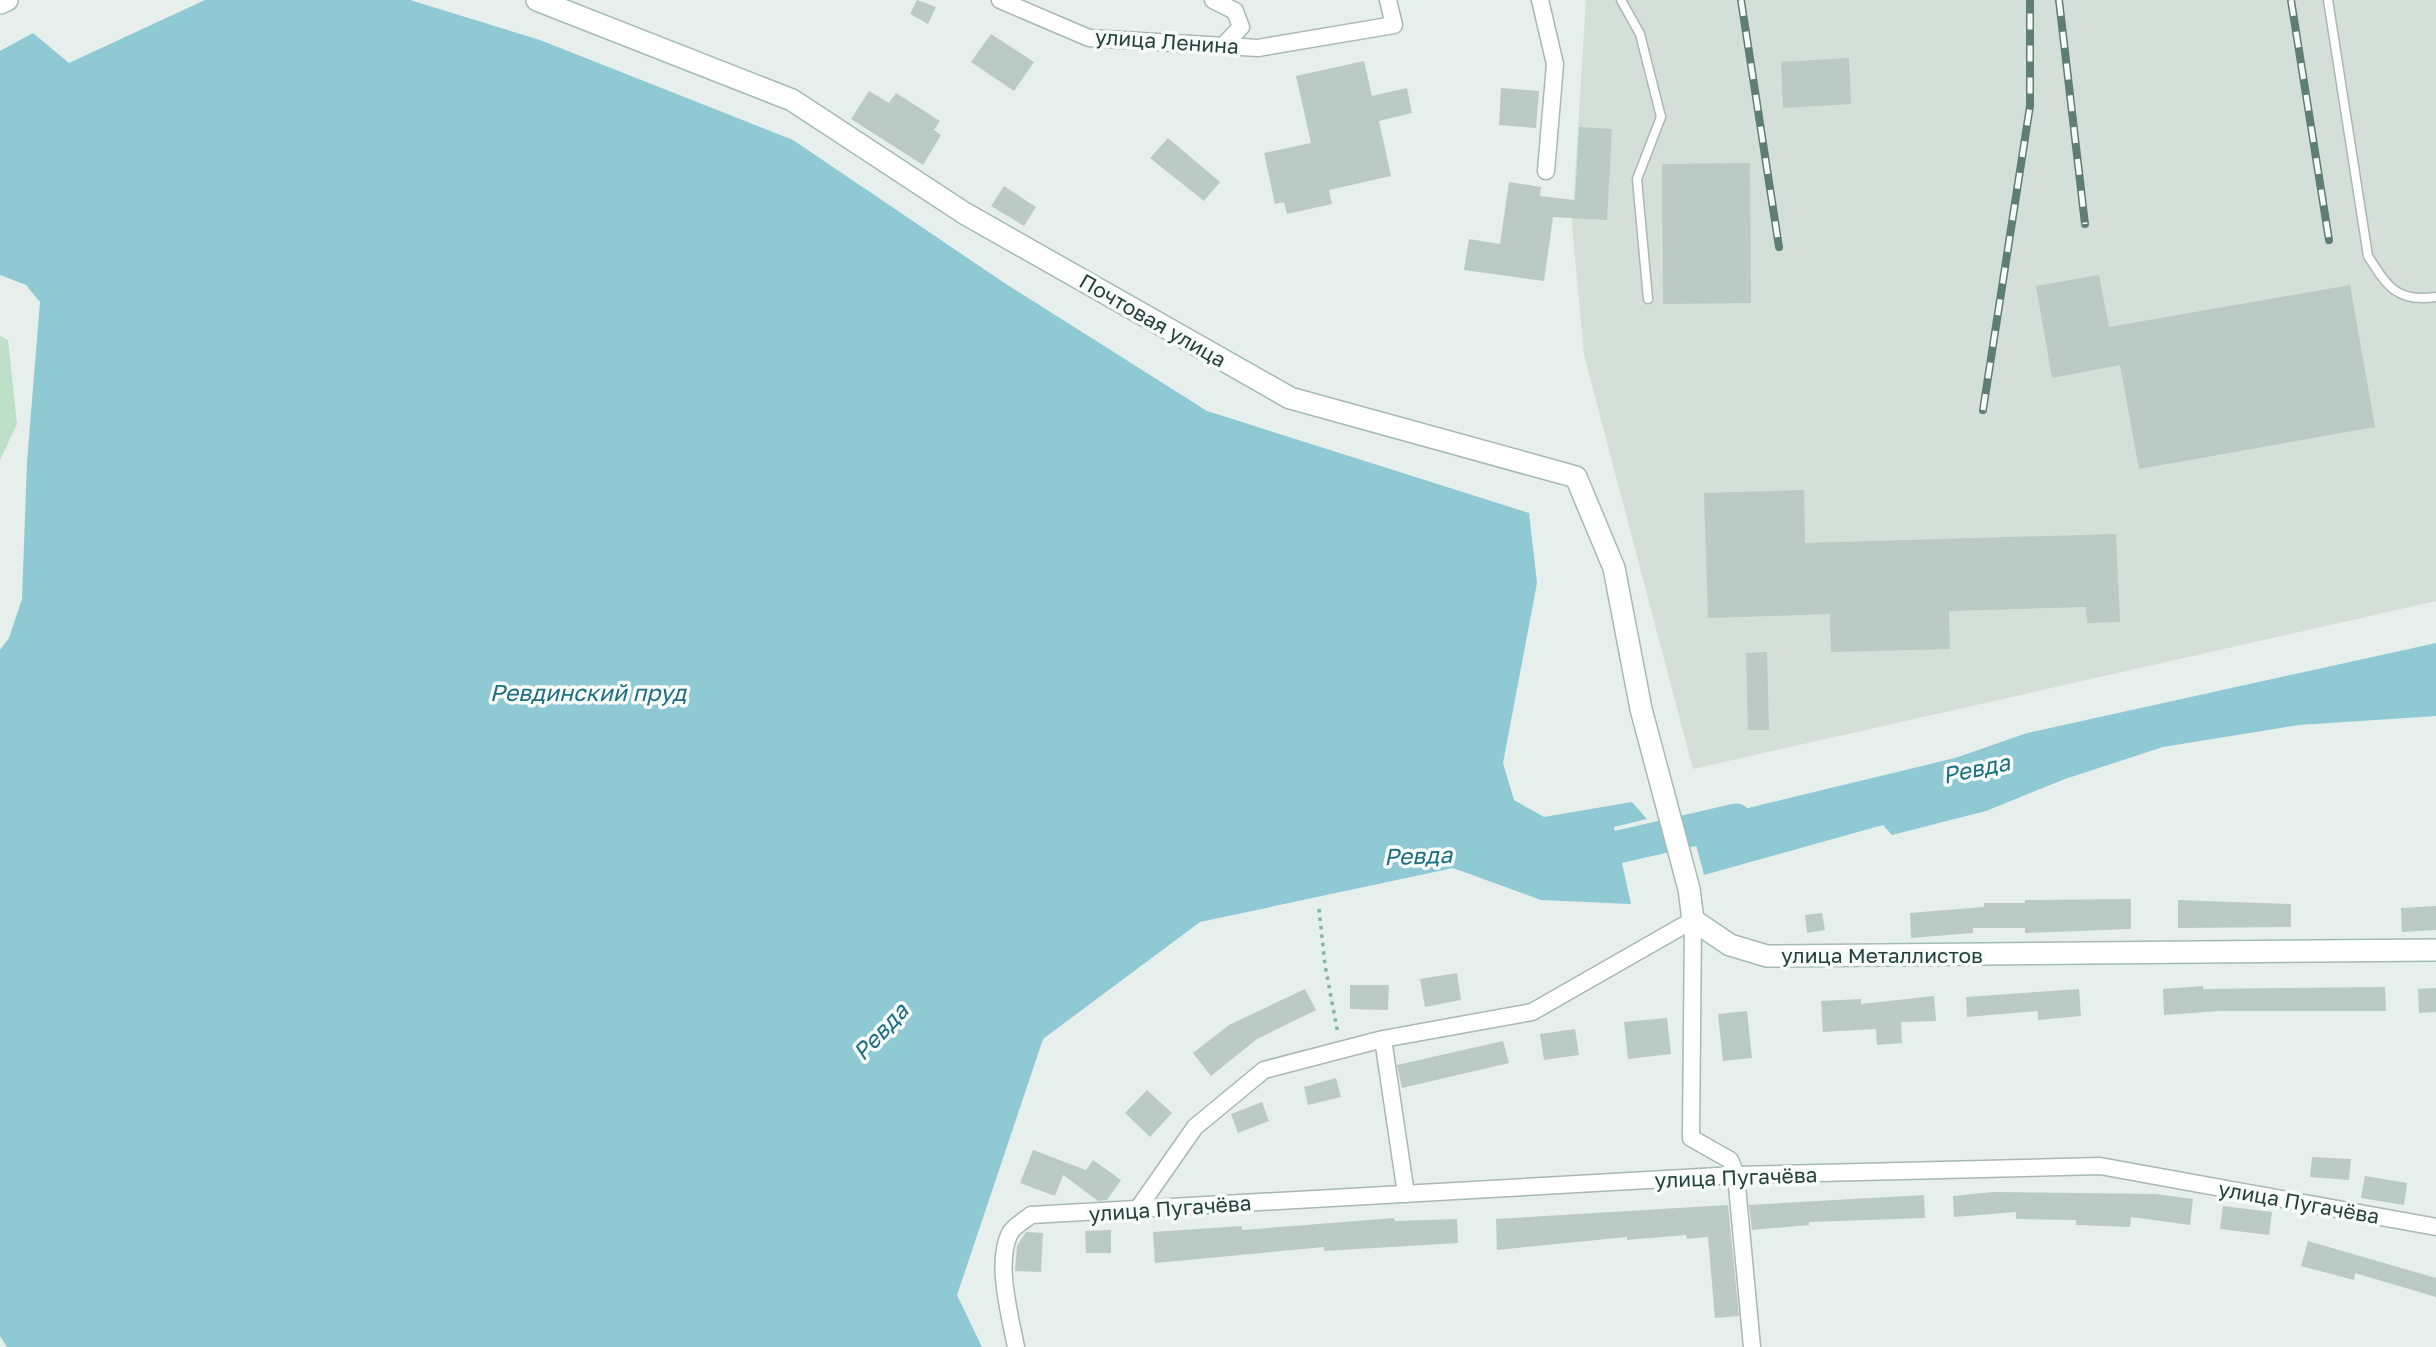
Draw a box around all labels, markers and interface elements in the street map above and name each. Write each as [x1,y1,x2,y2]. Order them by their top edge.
street label: улица Ленина [1094,23,1240,59]
street label: Почтовая улица [1075,267,1231,373]
water label: Ревдинский пруд [490,678,687,706]
water label: Ревда [1940,747,2013,789]
water label: Ревда [1383,840,1454,870]
street label: улица Металлистов [1781,942,1983,968]
water label: Ревда [846,996,914,1066]
street label: улица Пугачёва [1654,1161,1818,1193]
street label: улица Пугачёва [2216,1175,2382,1229]
street label: улица Пугачёва [1088,1189,1252,1227]

